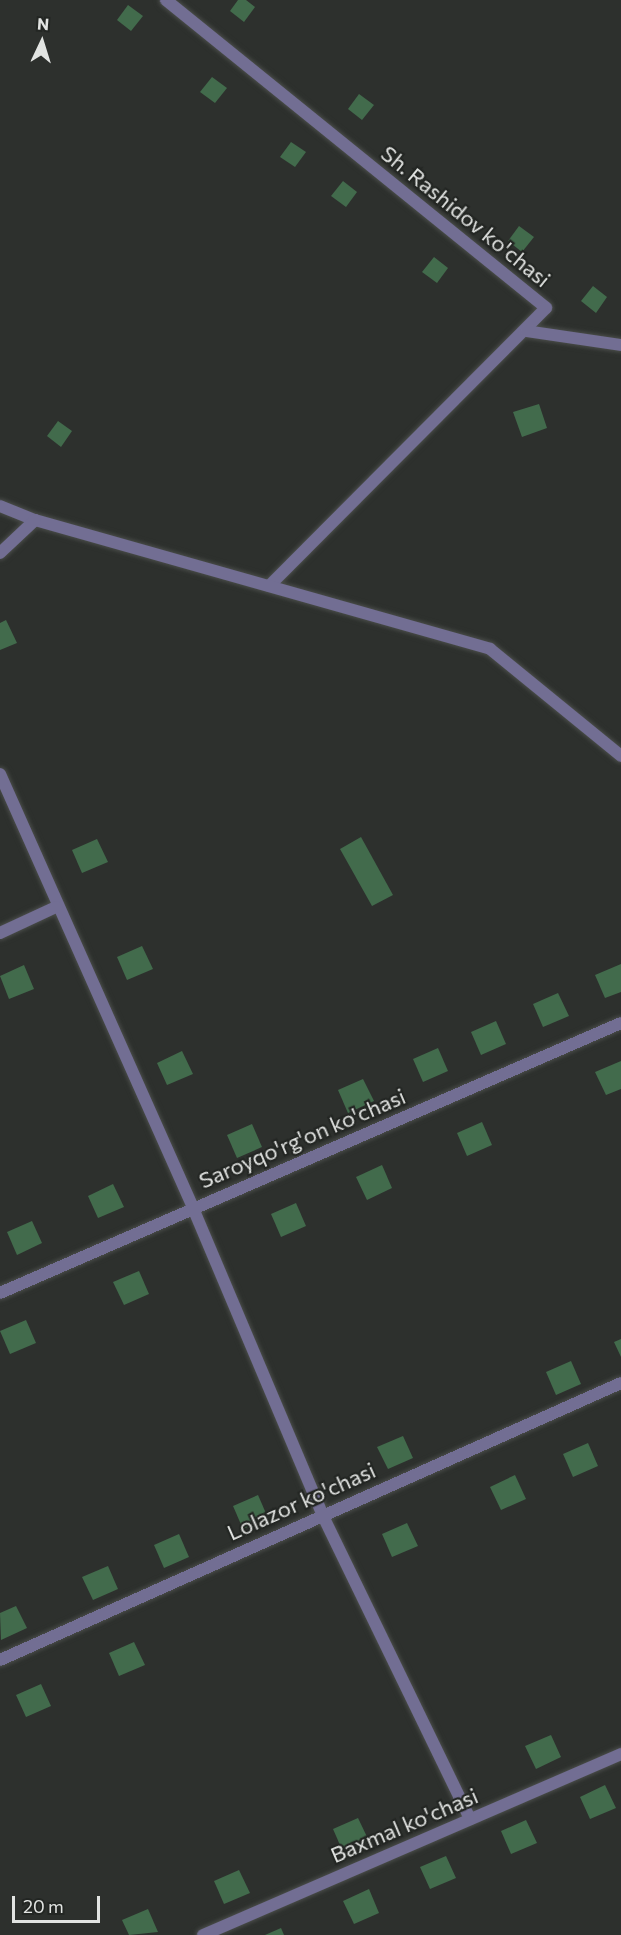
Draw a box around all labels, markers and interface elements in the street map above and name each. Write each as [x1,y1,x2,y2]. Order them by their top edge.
north arrow [12,12,72,72]
text: N [37,14,50,33]
street label: Sh. Rashidov ko'chasi [376,140,556,292]
street label: Saroyqo'rg'on ko'chasi [195,1082,409,1194]
street label: Lolazor ko'chasi [223,1456,379,1546]
street label: Baxmal ko'chasi [326,1782,482,1868]
scale bar [15,1884,104,1922]
text: 20 m [23,1895,64,1917]

